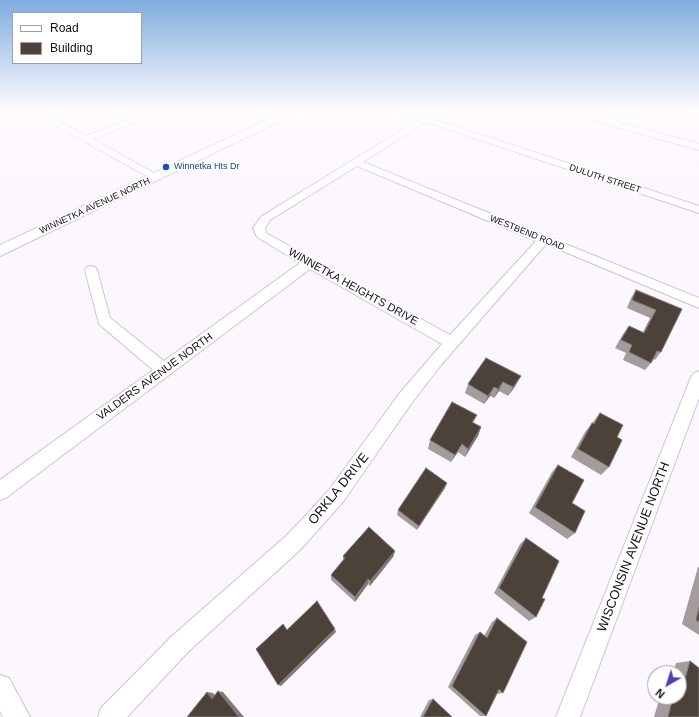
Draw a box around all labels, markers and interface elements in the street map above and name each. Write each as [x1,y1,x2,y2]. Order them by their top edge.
legend [12,12,142,64]
text: Road [50,21,79,35]
text: Building [50,41,93,55]
marker: Winnetka Hts Dr [161,162,171,172]
place label: Winnetka Hts Dr [174,162,240,172]
street label: DULUTH STREET [568,162,642,196]
street label: WINNETKA AVENUE NORTH [38,176,152,236]
street label: WESTBEND ROAD [488,213,566,253]
street label: WINNETKA HEIGHTS DRIVE [286,246,420,328]
street label: VALDERS AVENUE NORTH [94,331,216,423]
street label: ORKLA DRIVE [305,450,373,528]
street label: WISCONSIN AVENUE NORTH [594,460,674,634]
north arrow [647,665,687,705]
text: N [653,686,667,701]

